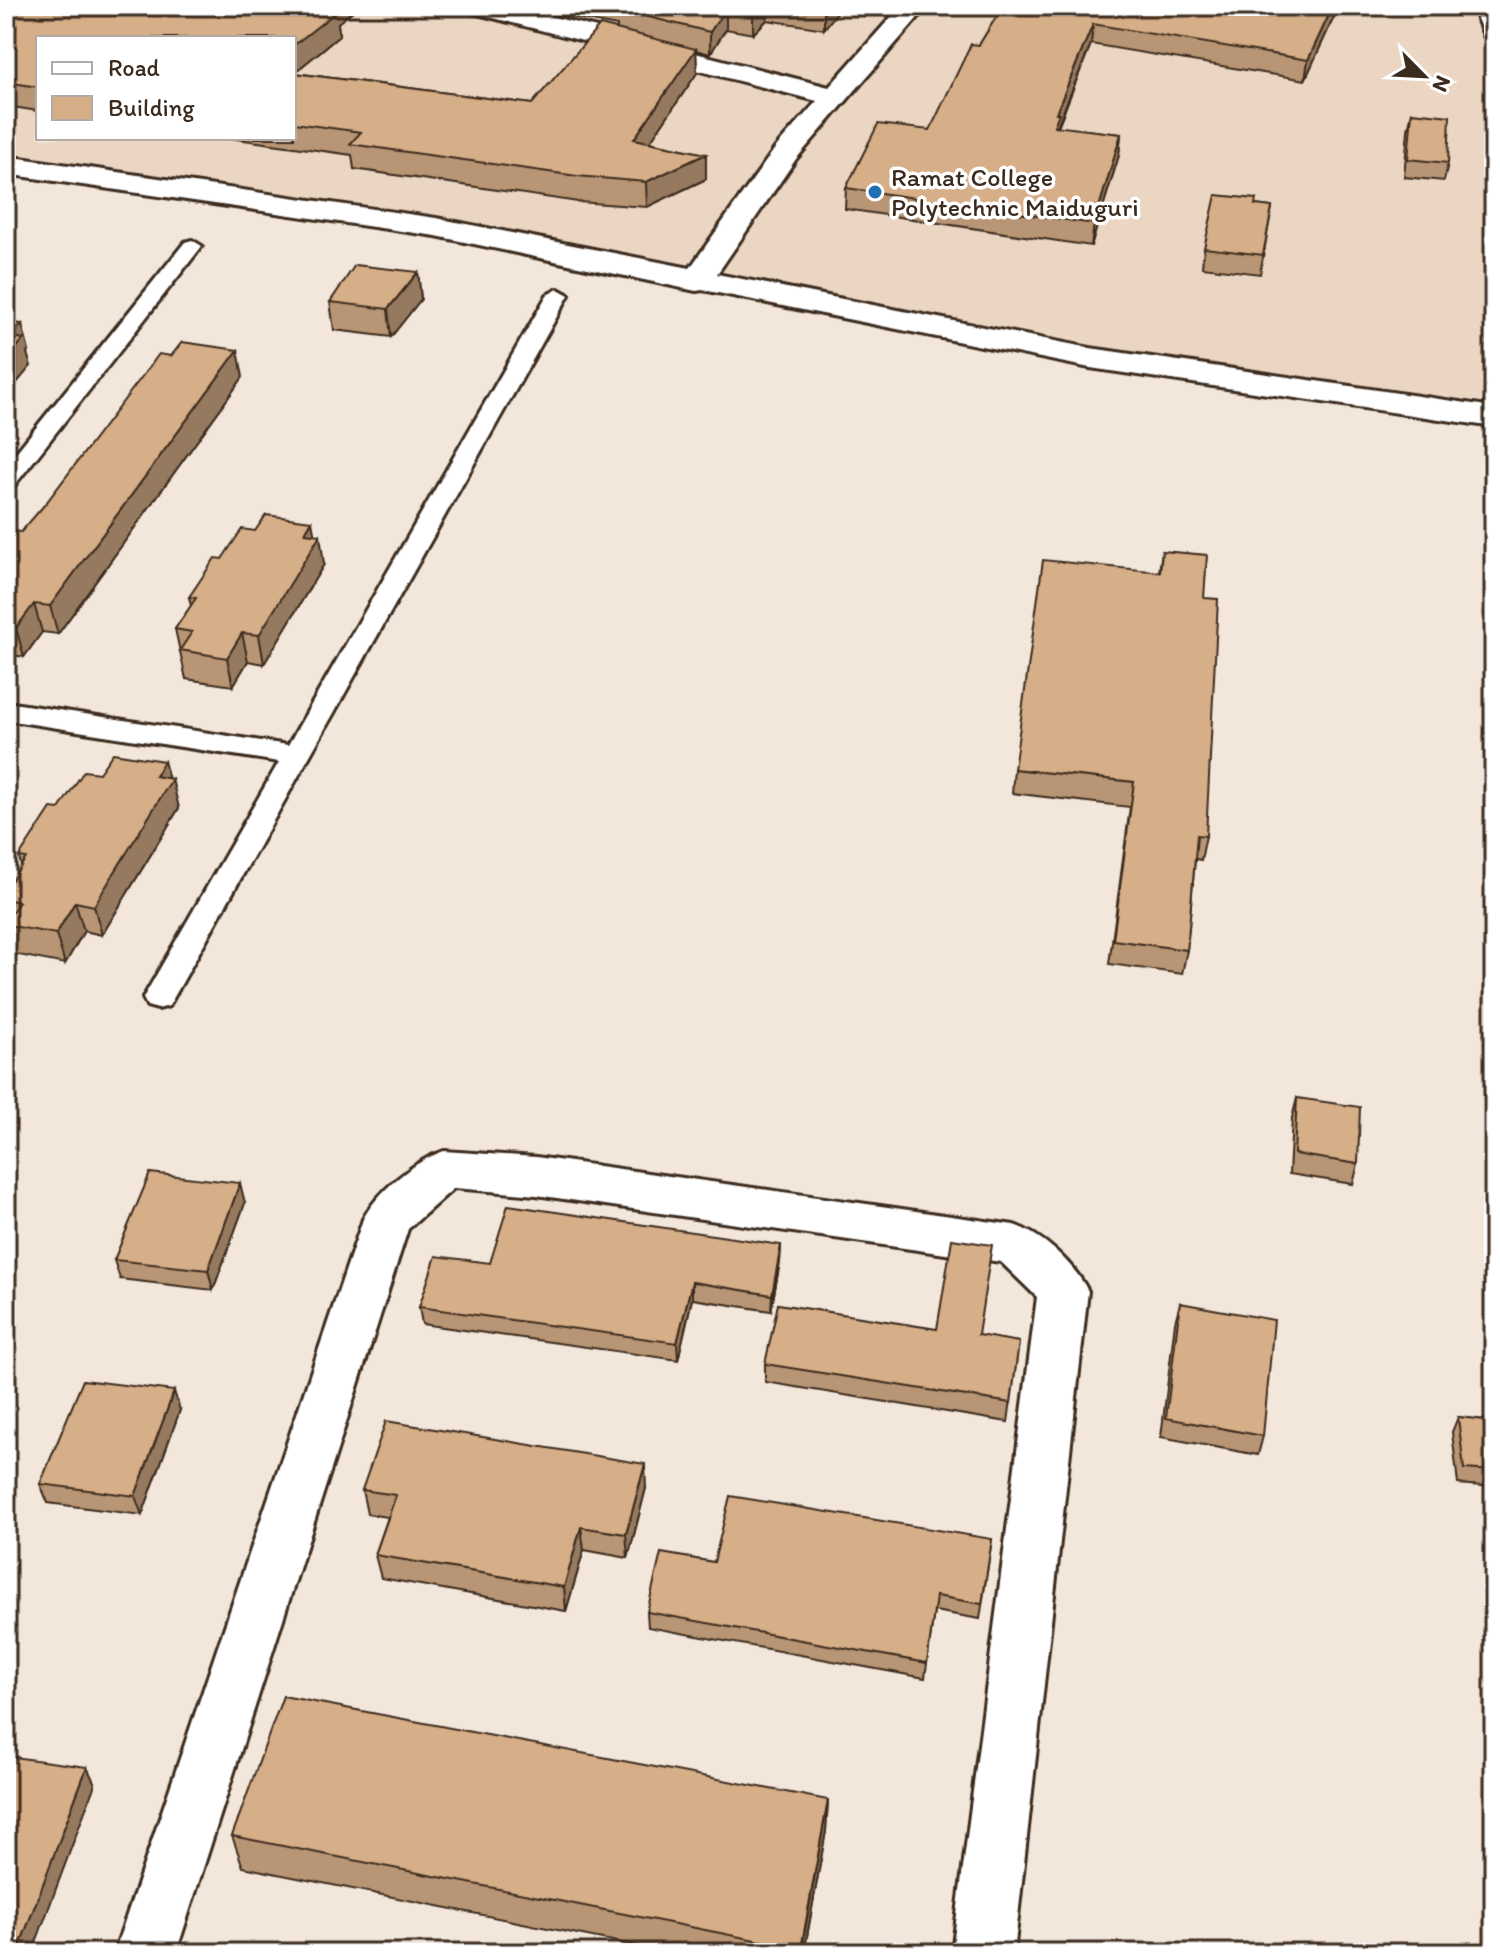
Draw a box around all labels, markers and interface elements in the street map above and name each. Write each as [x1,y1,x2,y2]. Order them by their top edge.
legend [36,36,296,140]
north arrow [1384,36,1464,116]
text: Road [108,53,160,82]
text: N [1426,72,1457,96]
text: Building [108,93,195,122]
place label: Ramat College Polytechnic Maiduguri [891,161,1139,223]
marker: Ramat College Polytechnic Maiduguri [866,183,884,201]

